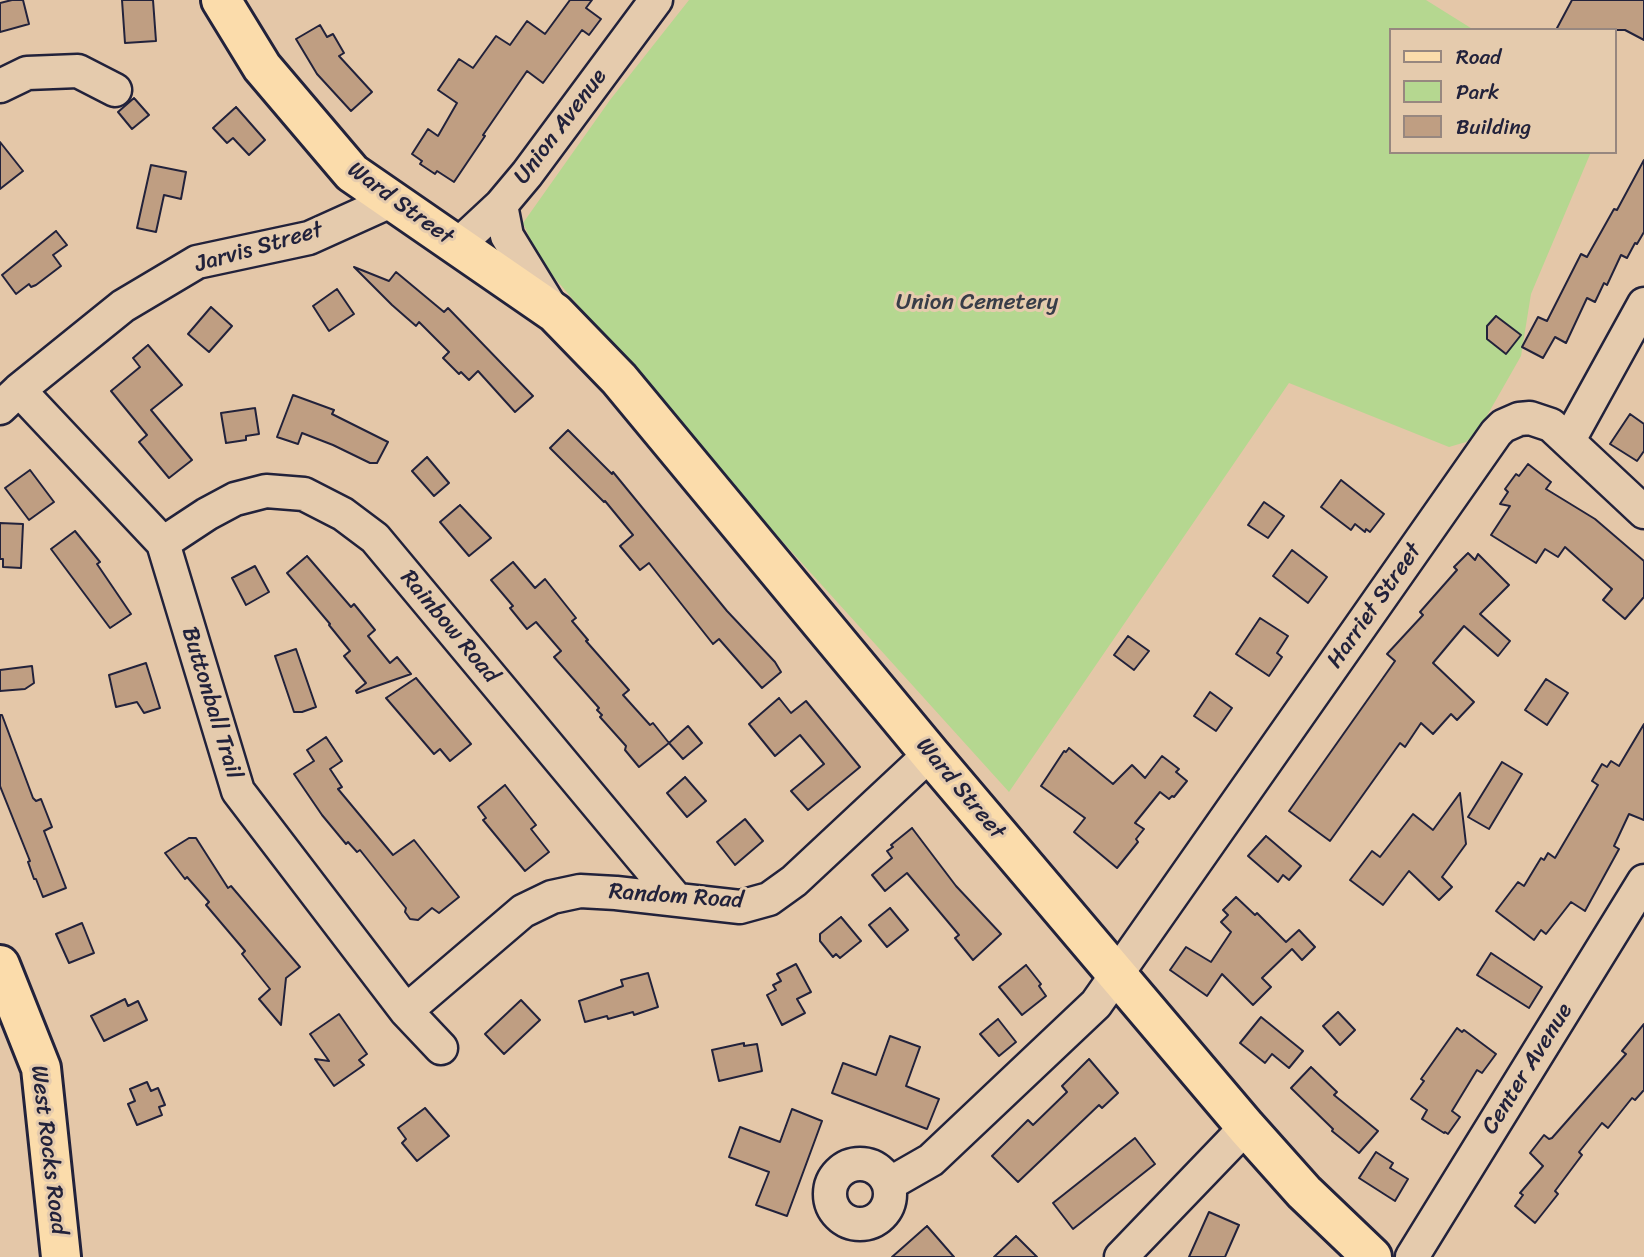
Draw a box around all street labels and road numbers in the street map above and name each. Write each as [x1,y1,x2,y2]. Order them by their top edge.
street label: Union Avenue [509,64,613,190]
street label: Ward Street [342,156,458,252]
street label: Jarvis Street [192,217,326,279]
street label: Harriet Street [1322,538,1428,674]
street label: Rainbow Road [394,565,504,689]
street label: Buttonball Trail [175,624,247,782]
street label: Ward Street [910,733,1010,845]
street label: Random Road [608,879,744,915]
street label: Center Avenue [1477,998,1579,1140]
street label: West Rocks Road [24,1064,72,1236]

